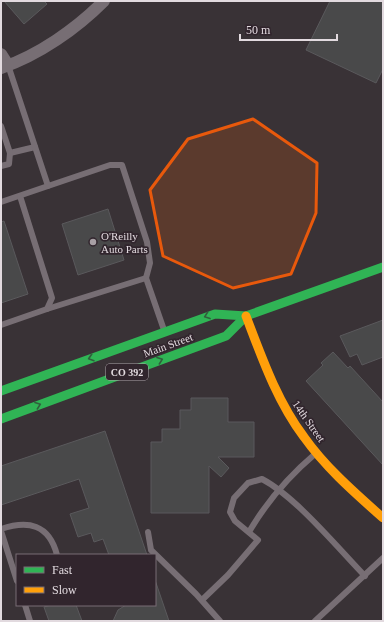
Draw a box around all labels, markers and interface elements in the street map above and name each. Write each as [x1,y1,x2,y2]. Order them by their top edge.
scale bar [240,16,337,42]
text: 50 m [246,23,271,37]
place label: O'Reilly Auto Parts [101,230,148,255]
marker: O'Reilly Auto Parts [88,237,98,247]
one-way arrow [204,312,211,320]
street label: Main Street [142,331,194,359]
one-way arrow [88,354,95,362]
one-way arrow [156,357,163,365]
road number: CO 392 [106,364,148,380]
street label: 14th Street [290,398,328,444]
one-way arrow [34,402,41,410]
legend [16,554,156,606]
text: Fast [52,563,73,577]
text: Slow [52,583,77,597]

